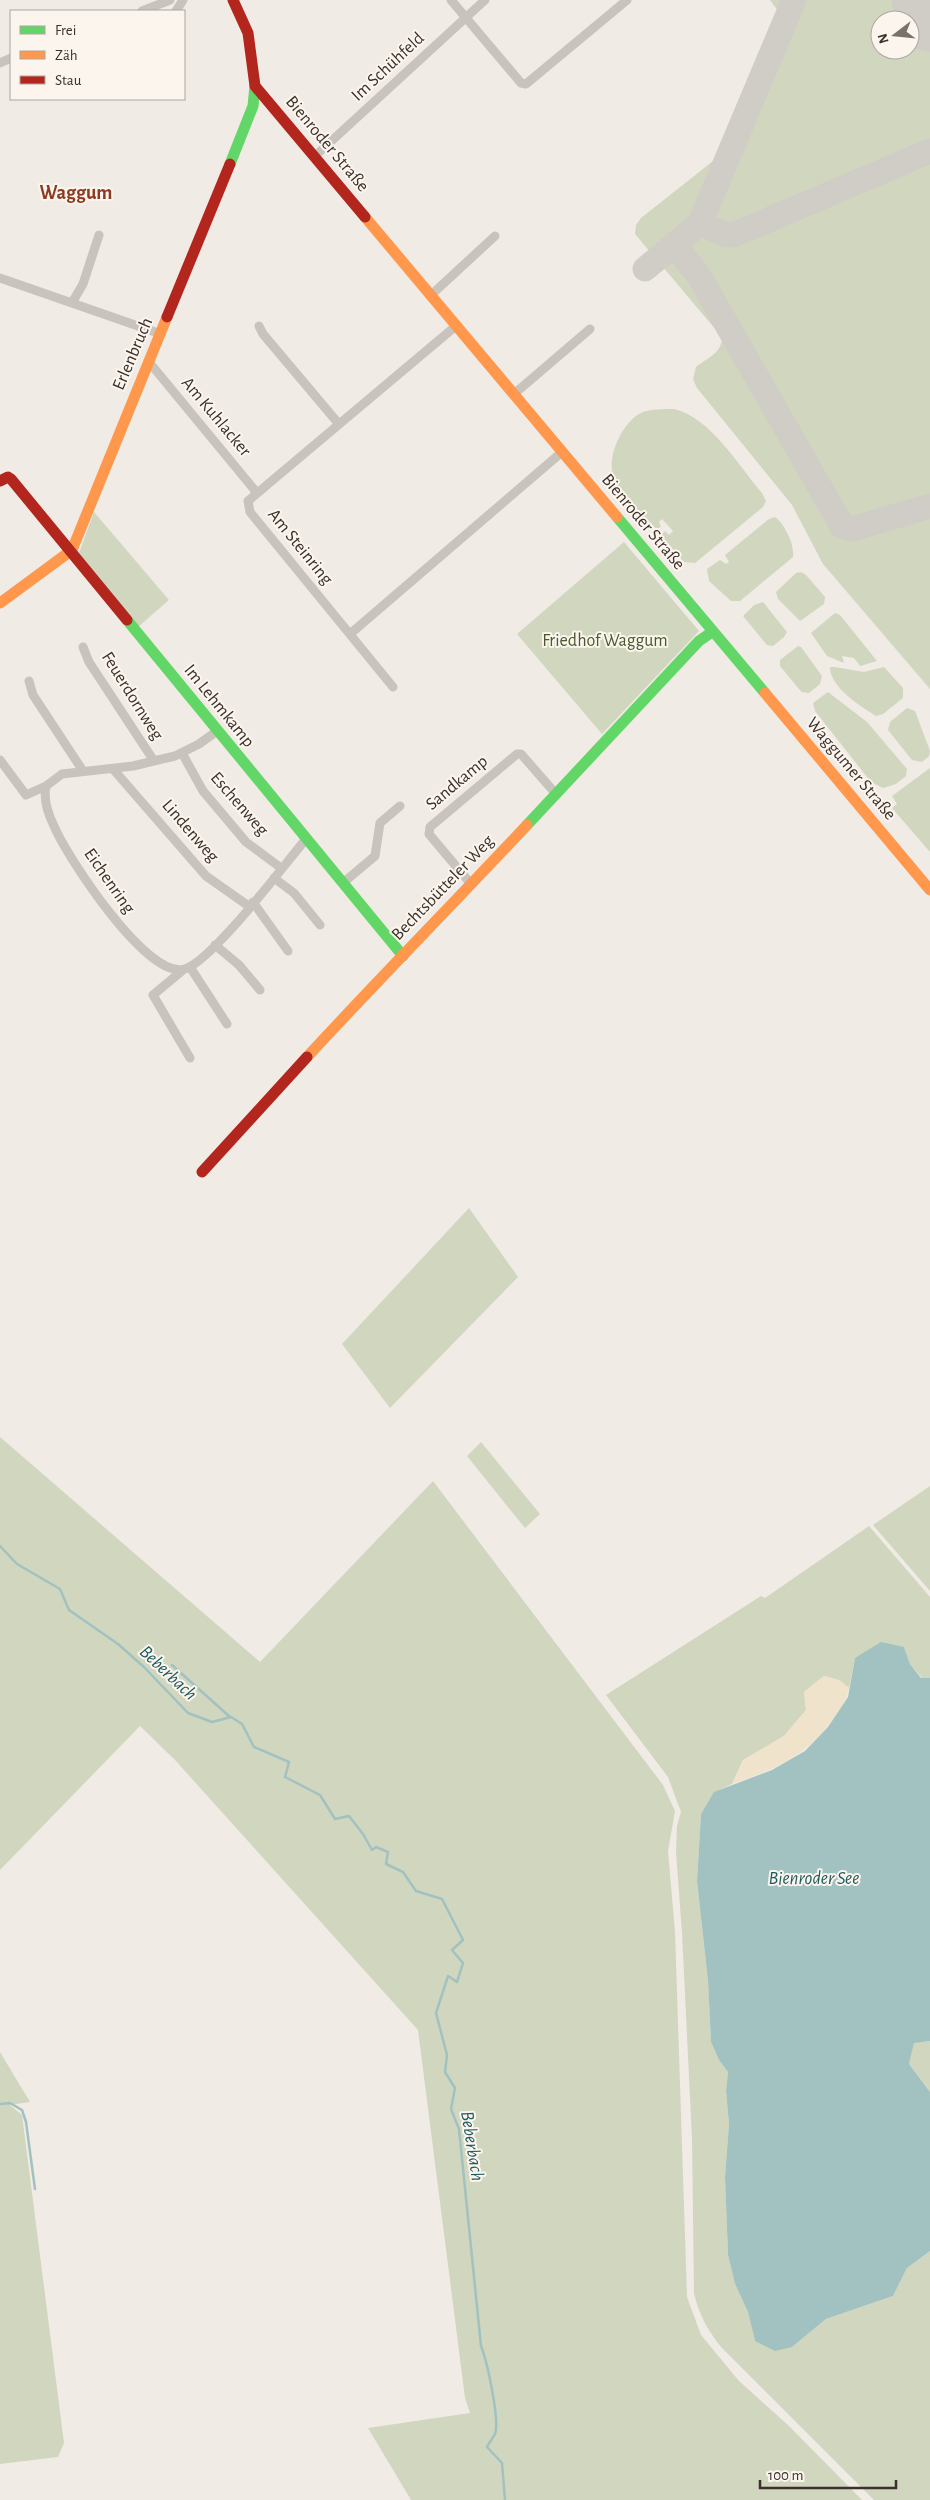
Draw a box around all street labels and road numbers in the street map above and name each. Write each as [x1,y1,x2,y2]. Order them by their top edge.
street label: Im Schühfeld [348,29,428,105]
street label: Bienroder Straße [282,93,372,195]
street label: Erlenbruch [110,315,156,393]
street label: Am Kuhlacker [178,374,254,460]
street label: Bienroder Straße [598,471,688,573]
street label: Am Steinring [264,506,336,588]
street label: Feuerdornweg [98,649,166,743]
street label: Im Lehmkamp [180,661,258,751]
street label: Waggumer Straße [803,714,899,824]
street label: Sandkamp [423,752,491,814]
street label: Eschenweg [207,769,271,839]
street label: Lindenweg [158,796,222,866]
street label: Bechtsbütteler Weg [389,832,498,944]
street label: Eichenring [80,845,138,917]

